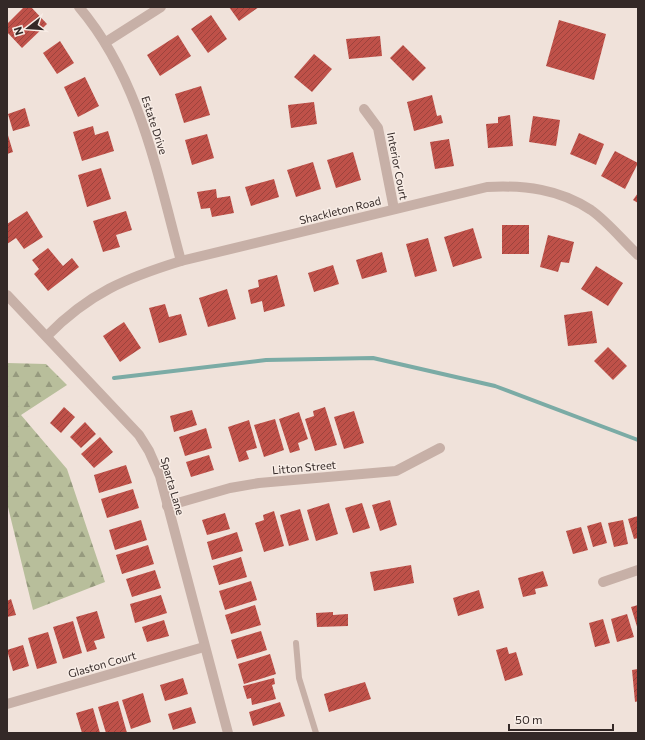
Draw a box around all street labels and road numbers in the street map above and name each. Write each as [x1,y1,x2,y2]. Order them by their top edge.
street label: Estate Drive [139,94,171,156]
street label: Interior Court [385,131,411,202]
street label: Shackleton Road [298,194,382,226]
street label: Sparta Lane [159,456,188,517]
street label: Litton Street [271,458,337,476]
street label: Glaston Court [66,648,138,680]

